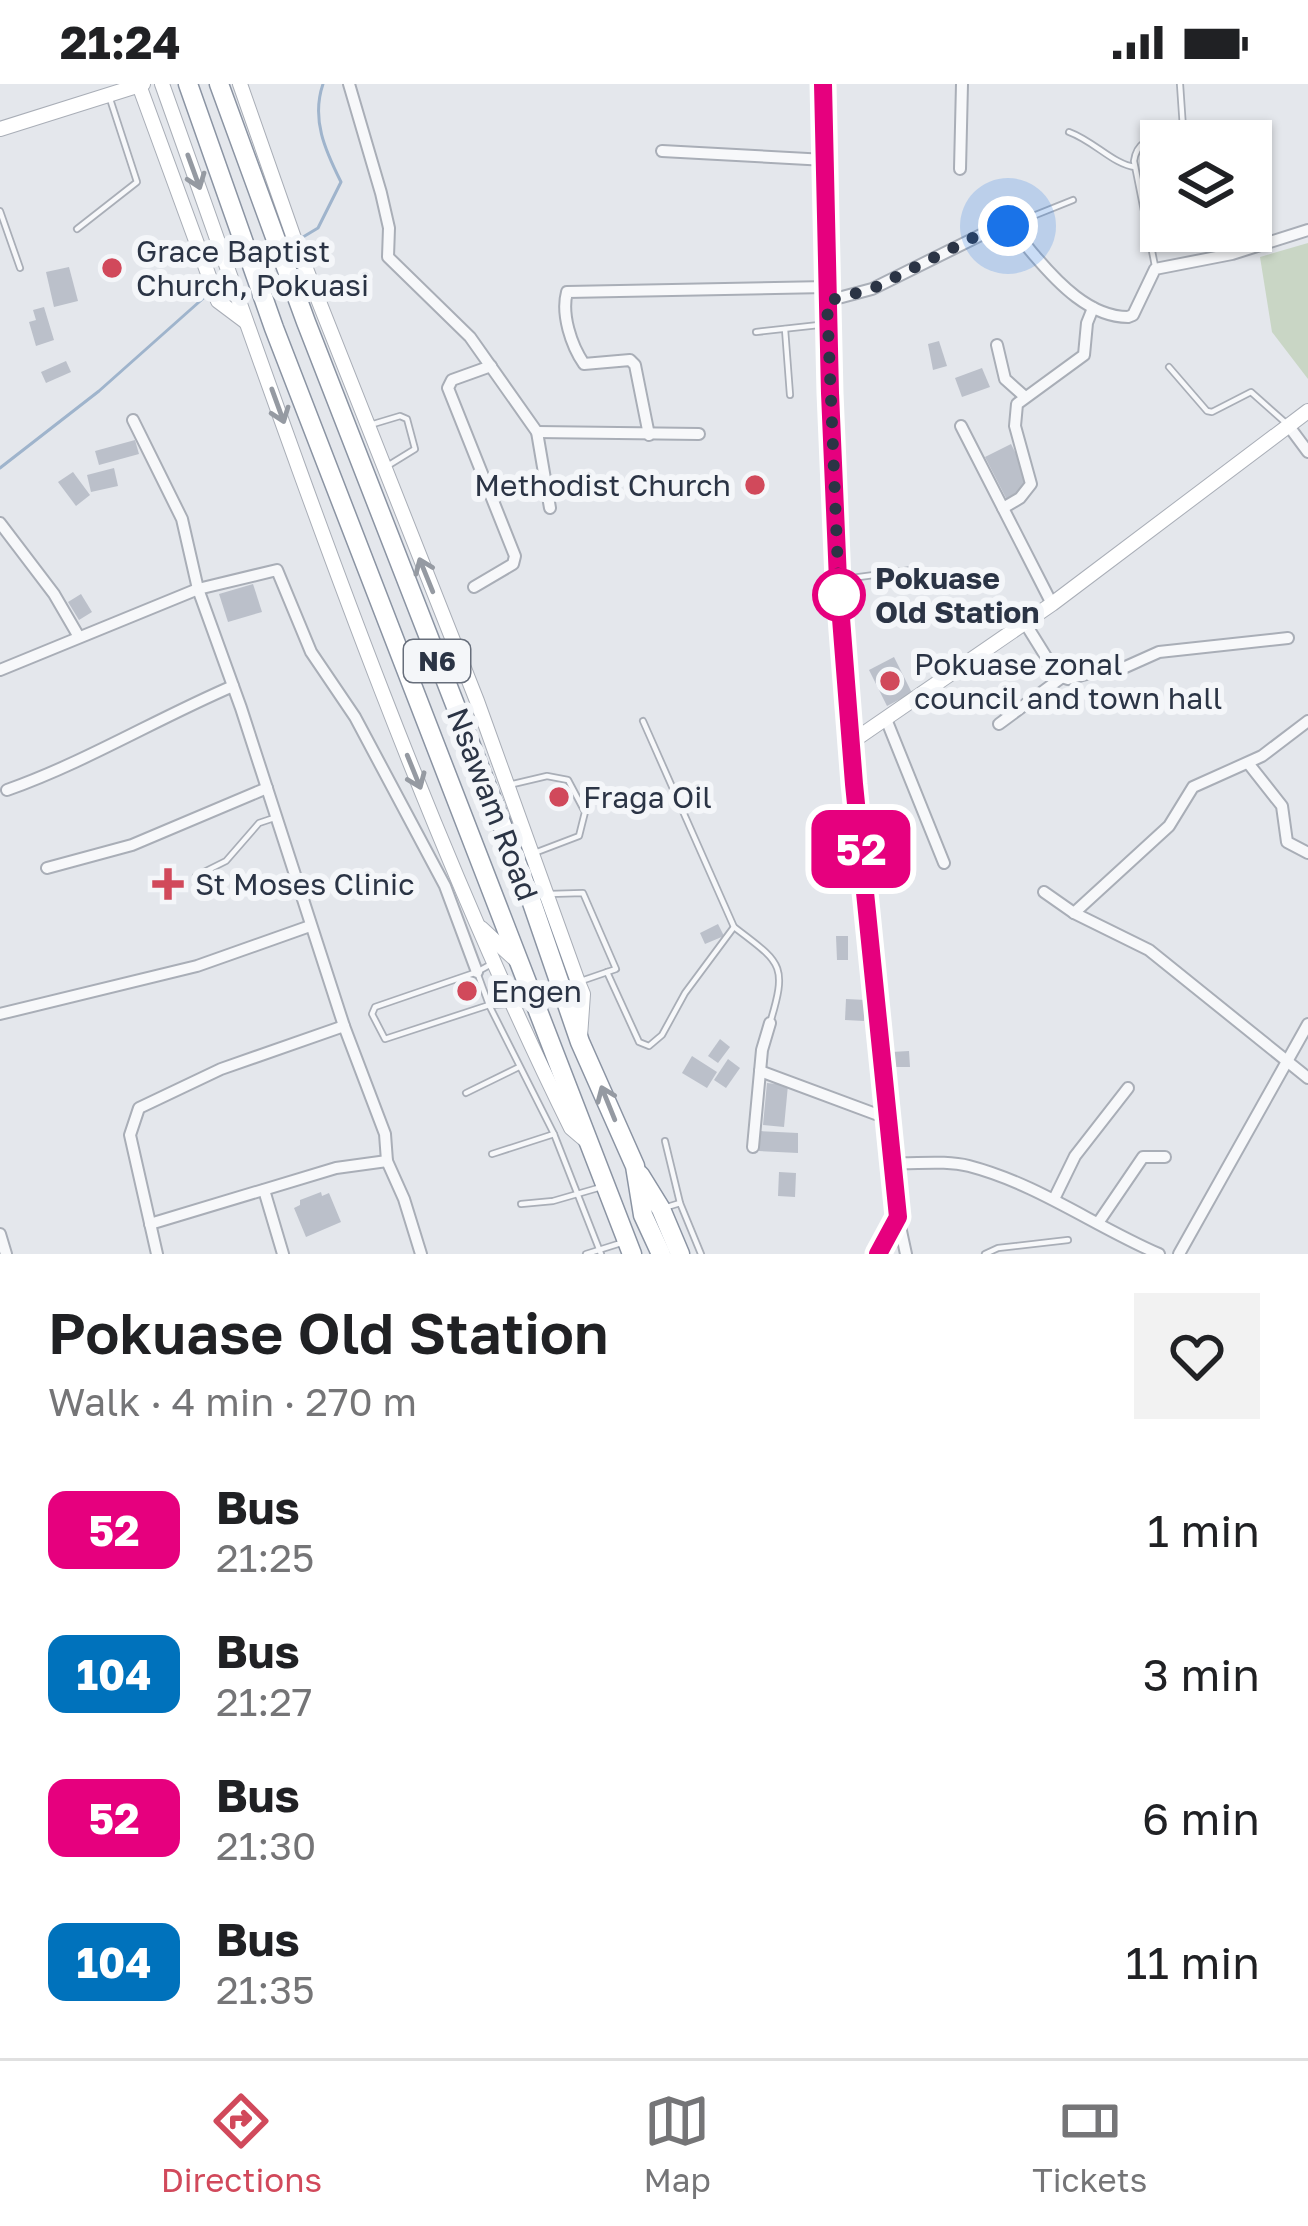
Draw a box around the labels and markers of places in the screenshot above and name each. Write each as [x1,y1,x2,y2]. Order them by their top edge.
place label: Grace Baptist Church, Pokuasi [136,233,369,303]
marker: Grace Baptist Church, Pokuasi [99,255,125,281]
place label: Methodist Church [474,467,731,503]
marker: Methodist Church [742,472,768,498]
place label: Pokuase Old Station [875,560,1040,630]
marker: Pokuase Old Station [814,570,864,620]
place label: Pokuase zonal council and town hall [914,646,1222,716]
marker: Pokuase zonal council and town hall [877,668,903,694]
place label: Fraga Oil [583,779,712,815]
marker: Fraga Oil [546,784,572,810]
place label: St Moses Clinic [195,866,414,902]
marker: St Moses Clinic [152,868,184,900]
place label: Engen [491,973,582,1009]
marker: Engen [454,978,480,1004]

